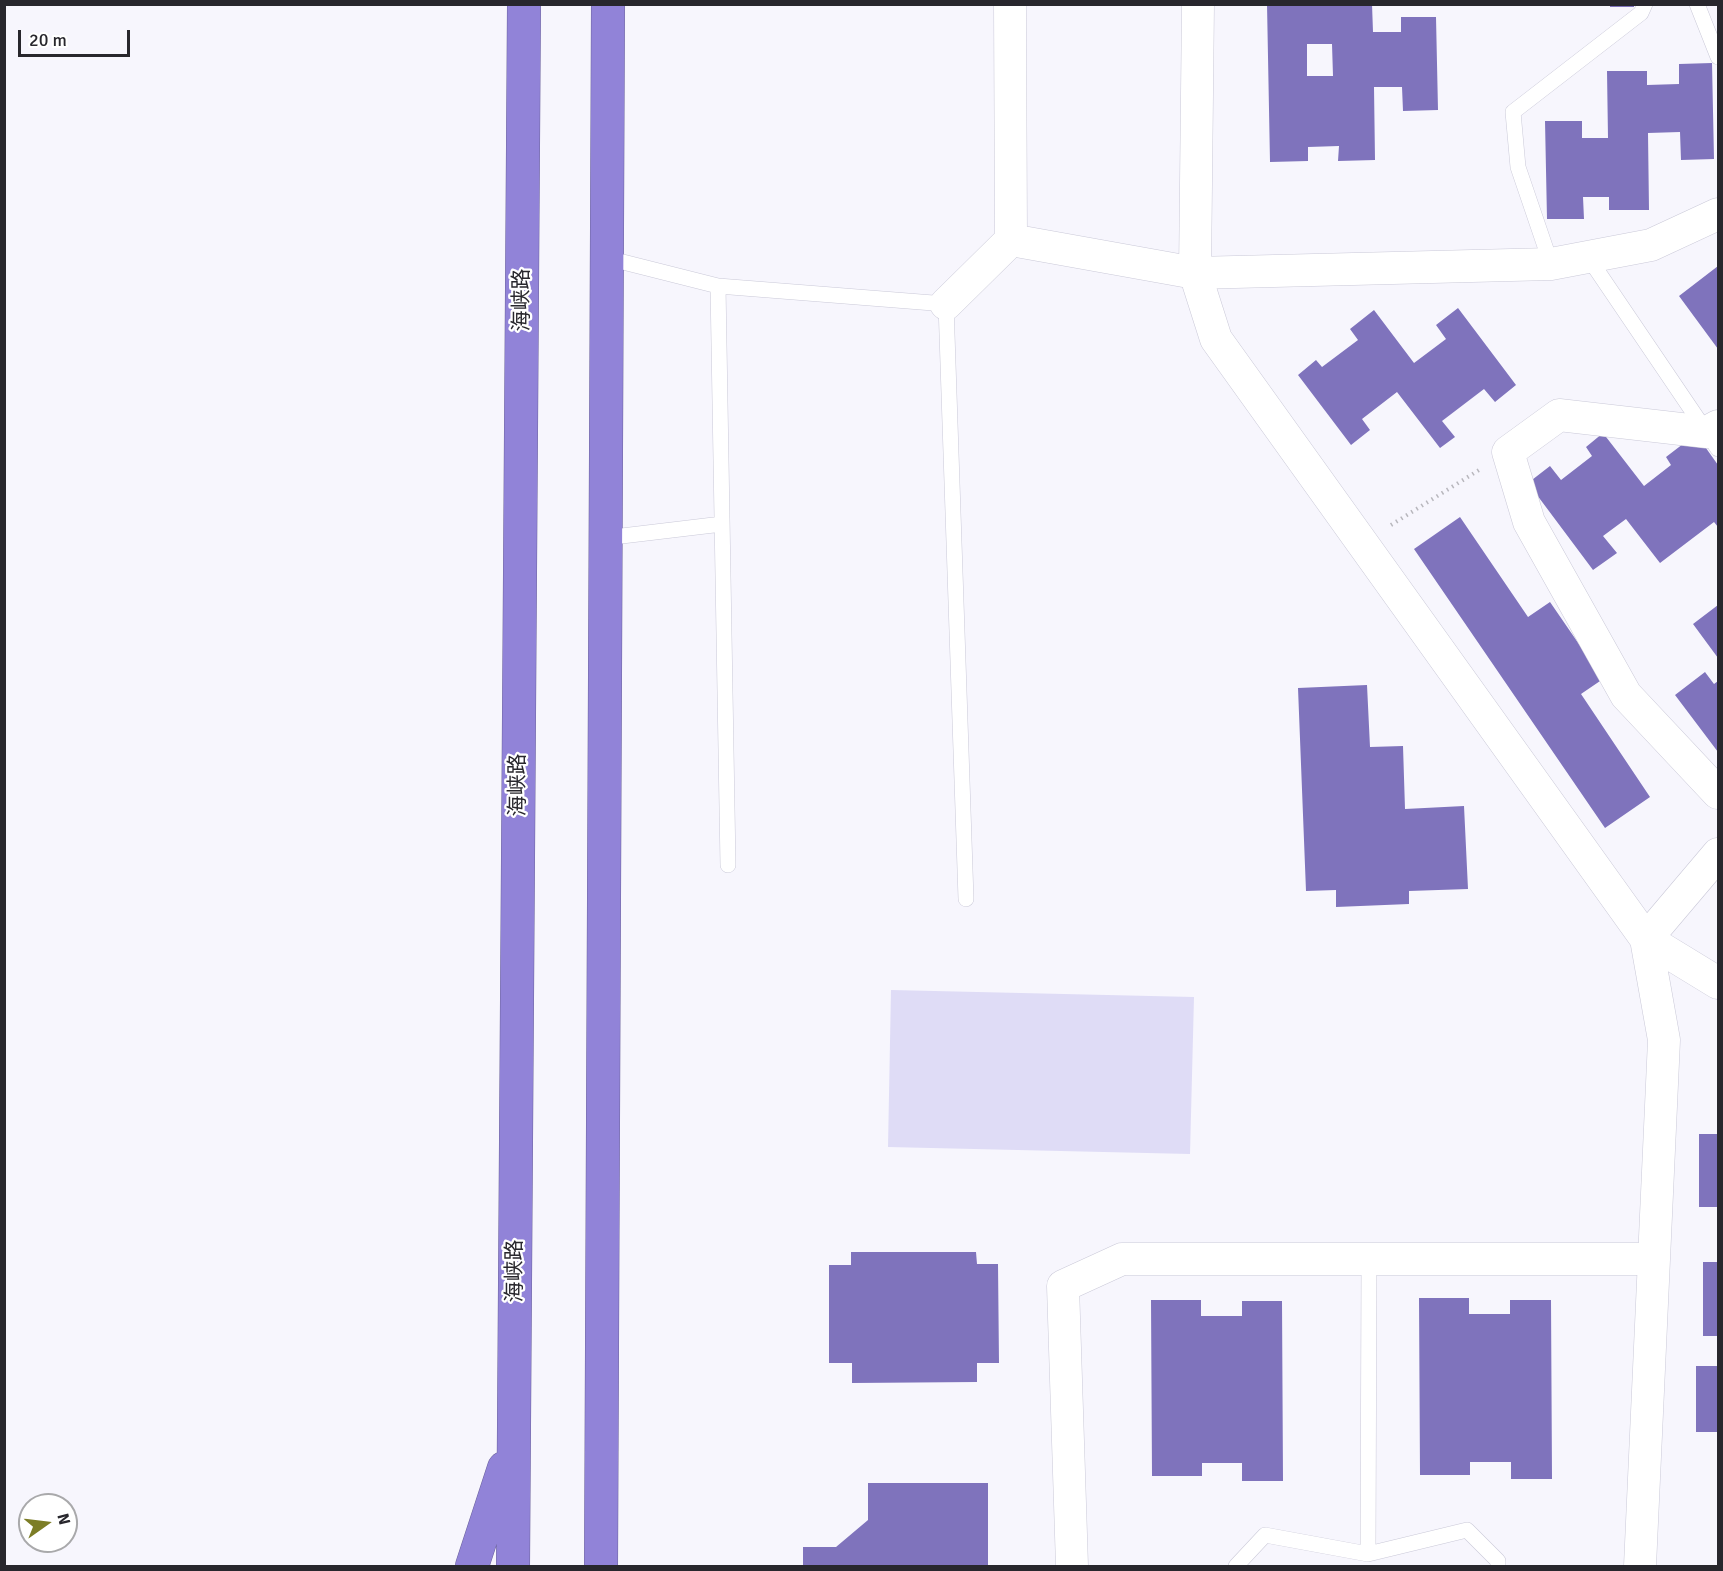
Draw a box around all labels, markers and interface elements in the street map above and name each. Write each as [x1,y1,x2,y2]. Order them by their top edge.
scale bar [21,18,134,56]
text: 20 m [29,29,67,51]
street label: 海峡路 [509,269,535,331]
street label: 海峡路 [505,754,531,816]
street label: 海峡路 [502,1240,528,1302]
north arrow [18,1493,78,1553]
text: N [52,1511,75,1527]

